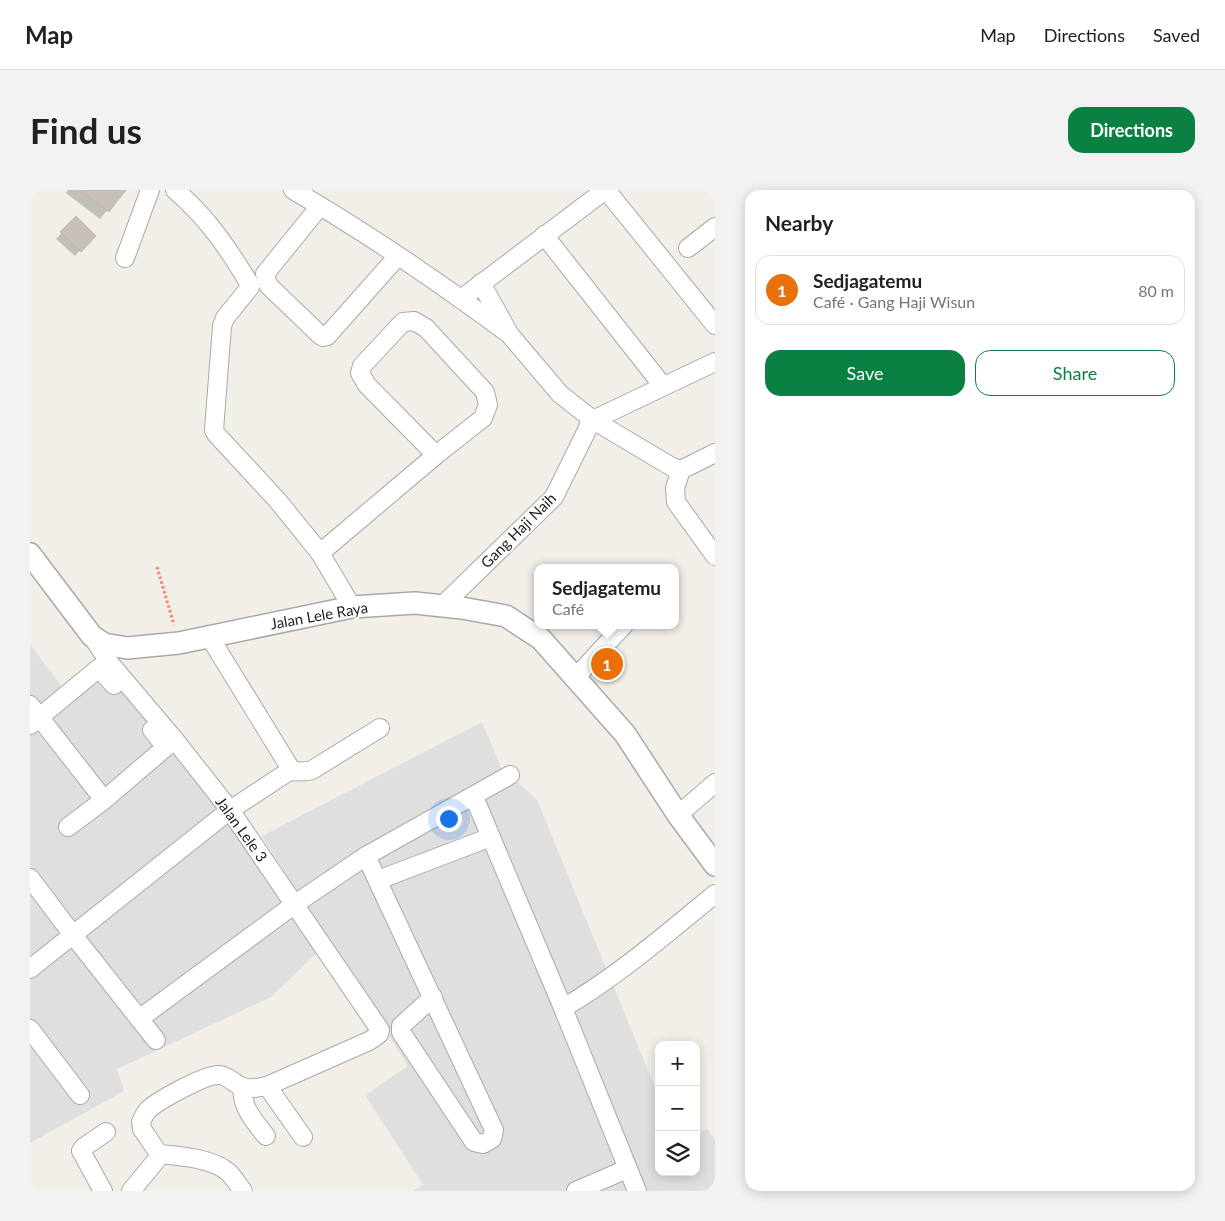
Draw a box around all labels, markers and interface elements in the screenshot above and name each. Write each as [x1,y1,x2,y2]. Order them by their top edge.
text: Map [25,20,73,49]
text: Map [980,24,1016,46]
text: Directions [1044,24,1125,46]
text: Saved [1153,24,1200,46]
button: Directions [1068,107,1195,153]
text: Find us [30,109,142,151]
text: Nearby [765,210,833,235]
text: Sedjagatemu [813,269,922,292]
text: 1 [777,281,787,300]
text: 80 m [1138,281,1174,300]
text: Café · Gang Haji Wisun [813,292,975,311]
button: Save [765,350,965,396]
button: Share [975,350,1175,396]
street label: Gang Haji Naih [477,489,559,571]
popup [534,564,679,629]
text: Sedjagatemu [552,576,661,599]
street label: Jalan Lele Raya [269,598,369,632]
text: Café [552,599,584,618]
pin: 1 [591,645,623,683]
street label: Jalan Lele 3 [212,793,272,865]
your location [436,806,462,832]
map controls [655,1041,700,1176]
button: + [655,1041,700,1086]
button: − [655,1086,700,1131]
button: layers [655,1131,700,1176]

